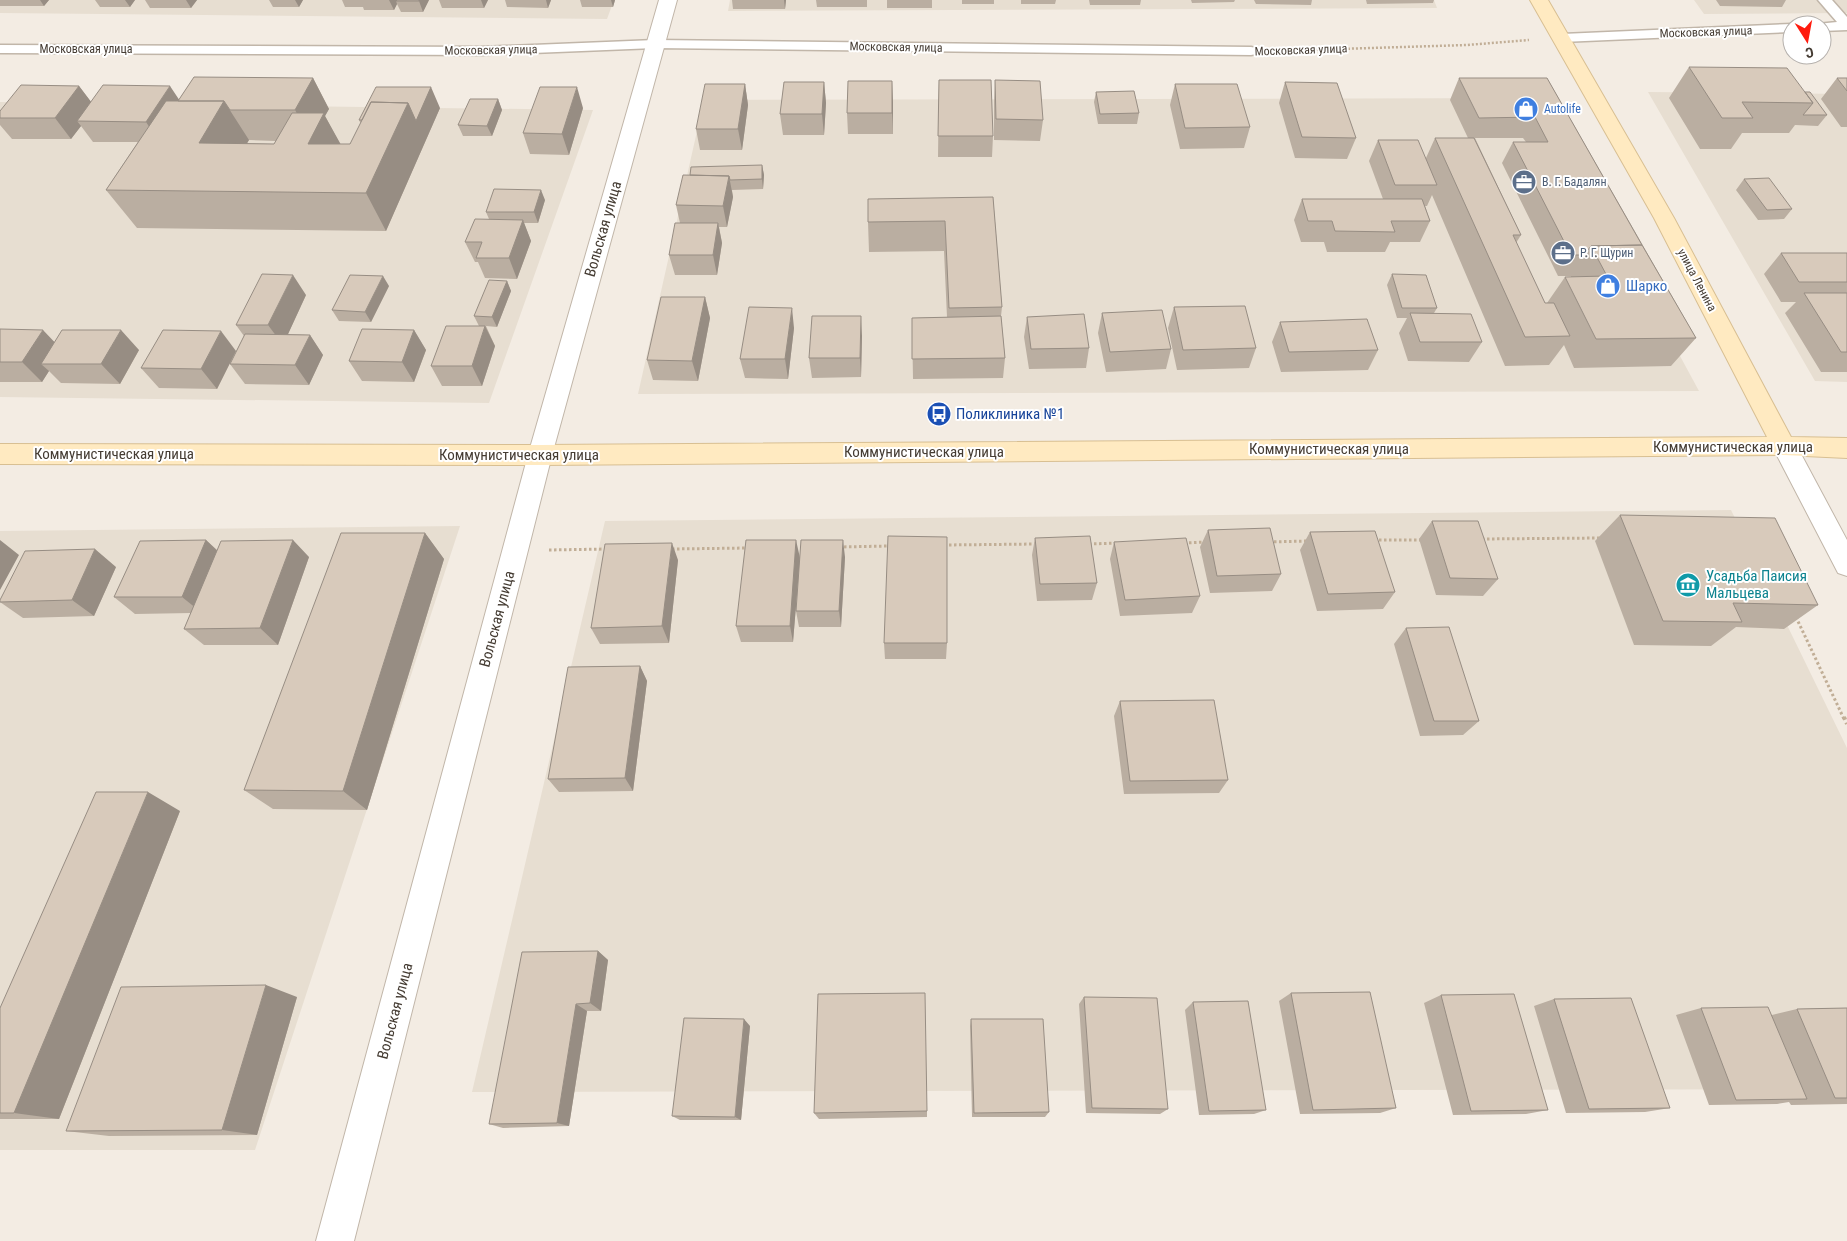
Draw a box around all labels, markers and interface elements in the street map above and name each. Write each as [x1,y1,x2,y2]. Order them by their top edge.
north arrow [1782,15,1832,65]
street label: Московская улица [1659,23,1753,41]
street label: Московская улица [849,39,943,55]
street label: Московская улица [1254,41,1348,59]
street label: Московская улица [40,42,133,56]
street label: Московская улица [444,42,538,58]
text: С [1804,44,1815,61]
shop icon: Autolife [1513,96,1539,122]
place label: Autolife [1544,102,1581,116]
office icon: В. Г. Бадалян [1511,169,1537,195]
place label: В. Г. Бадалян [1542,175,1607,189]
street label: Вольская улица [581,179,625,279]
office icon: Р. Г. Щурин [1550,240,1576,266]
place label: Р. Г. Щурин [1580,246,1633,260]
street label: улица Ленина [1675,246,1719,314]
shop icon: Шарко [1595,273,1621,299]
place label: Шарко [1626,277,1667,295]
bus stop icon: Поликлиника №1 [926,401,952,427]
place label: Поликлиника №1 [956,405,1064,423]
street label: Коммунистическая улица [1653,438,1813,456]
street label: Коммунистическая улица [1249,440,1409,458]
street label: Коммунистическая улица [844,443,1004,461]
street label: Коммунистическая улица [34,445,194,463]
street label: Коммунистическая улица [439,446,599,464]
place label: Усадьба Паисия Мальцева [1706,567,1807,602]
street label: Вольская улица [476,569,518,669]
museum icon: Усадьба Паисия Мальцева [1675,572,1701,598]
street label: Вольская улица [374,961,416,1061]

